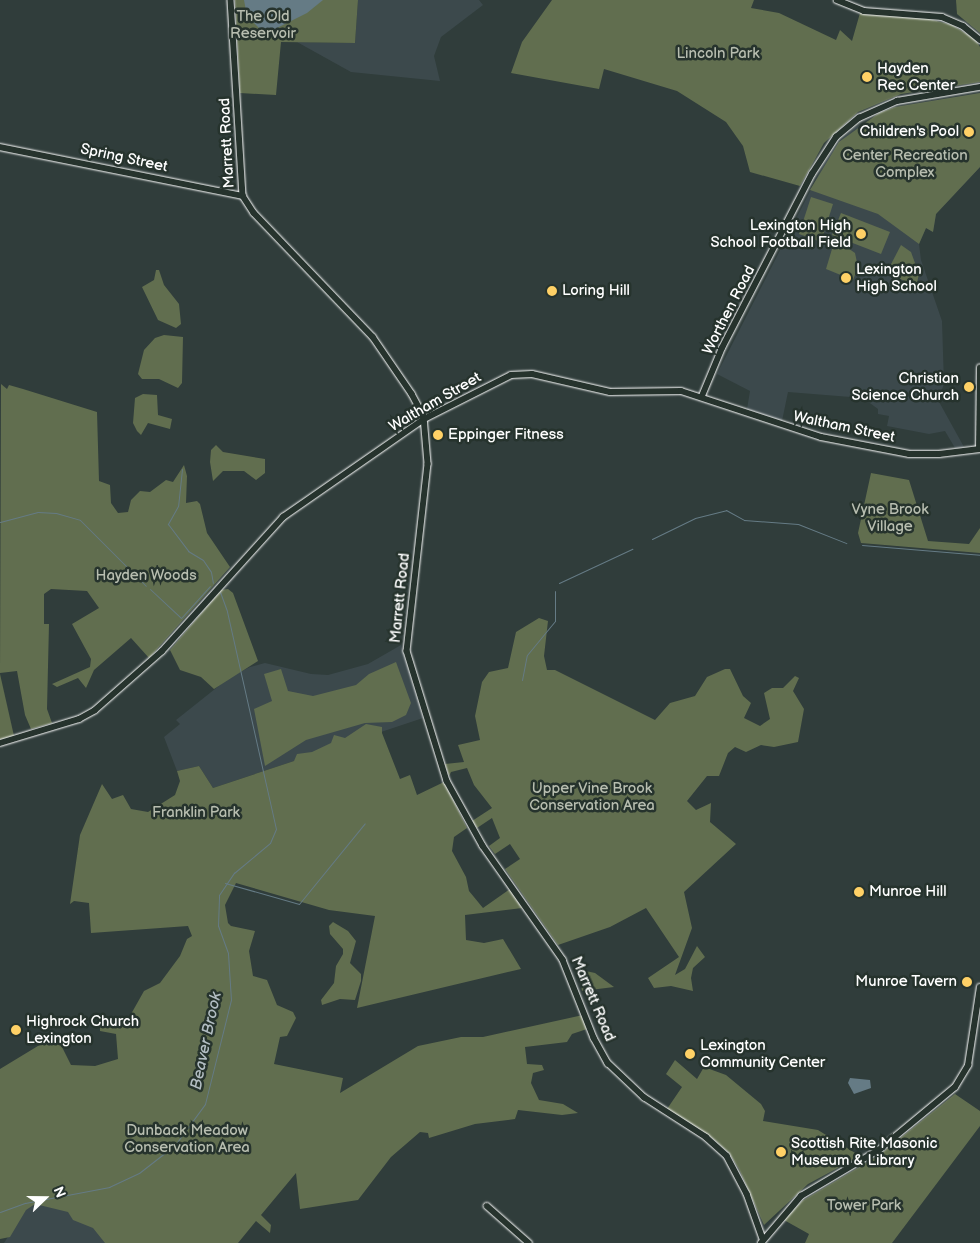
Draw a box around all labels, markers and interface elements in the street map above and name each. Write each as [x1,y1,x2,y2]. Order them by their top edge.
park label: The Old Reservoir [230,7,296,42]
park label: Lincoln Park [676,45,760,63]
place label: Hayden Rec Center [877,59,955,94]
marker: Hayden Rec Center [861,71,873,83]
street label: Marrett Road [216,97,238,189]
place label: Children's Pool [859,123,959,141]
marker: Children's Pool [963,126,975,138]
street label: Spring Street [79,140,169,176]
park label: Center Recreation Complex [842,146,968,181]
place label: Lexington High School Football Field [710,216,851,251]
marker: Lexington High School Football Field [855,228,867,240]
place label: Lexington High School [856,260,937,295]
street label: Worthen Road [699,262,759,358]
marker: Lexington High School [840,272,852,284]
place label: Loring Hill [562,282,630,300]
marker: Loring Hill [546,285,558,297]
street label: Waltham Street [386,368,484,436]
place label: Christian Science Church [852,369,959,404]
marker: Christian Science Church [963,381,975,393]
street label: Waltham Street [791,407,897,447]
place label: Eppinger Fitness [448,426,564,444]
marker: Eppinger Fitness [432,429,444,441]
park label: Vyne Brook Village [851,500,929,535]
street label: Marrett Road [386,552,414,644]
park label: Hayden Woods [95,567,197,585]
park label: Upper Vine Brook Conservation Area [529,779,655,814]
park label: Franklin Park [152,804,240,822]
place label: Munroe Hill [869,883,947,901]
marker: Munroe Hill [853,886,865,898]
street label: Marrett Road [567,954,619,1044]
place label: Munroe Tavern [855,973,957,991]
marker: Munroe Tavern [961,976,973,988]
water label: Beaver Brook [187,990,227,1092]
place label: Highrock Church Lexington [26,1012,139,1047]
marker: Highrock Church Lexington [10,1024,22,1036]
place label: Lexington Community Center [700,1036,826,1071]
marker: Lexington Community Center [684,1048,696,1060]
park label: Dunback Meadow Conservation Area [124,1121,250,1156]
place label: Scottish Rite Masonic Museum & Library [791,1134,937,1169]
marker: Scottish Rite Masonic Museum & Library [775,1146,787,1158]
north arrow [20,1173,70,1223]
text: N [50,1184,69,1200]
park label: Tower Park [827,1197,901,1215]

